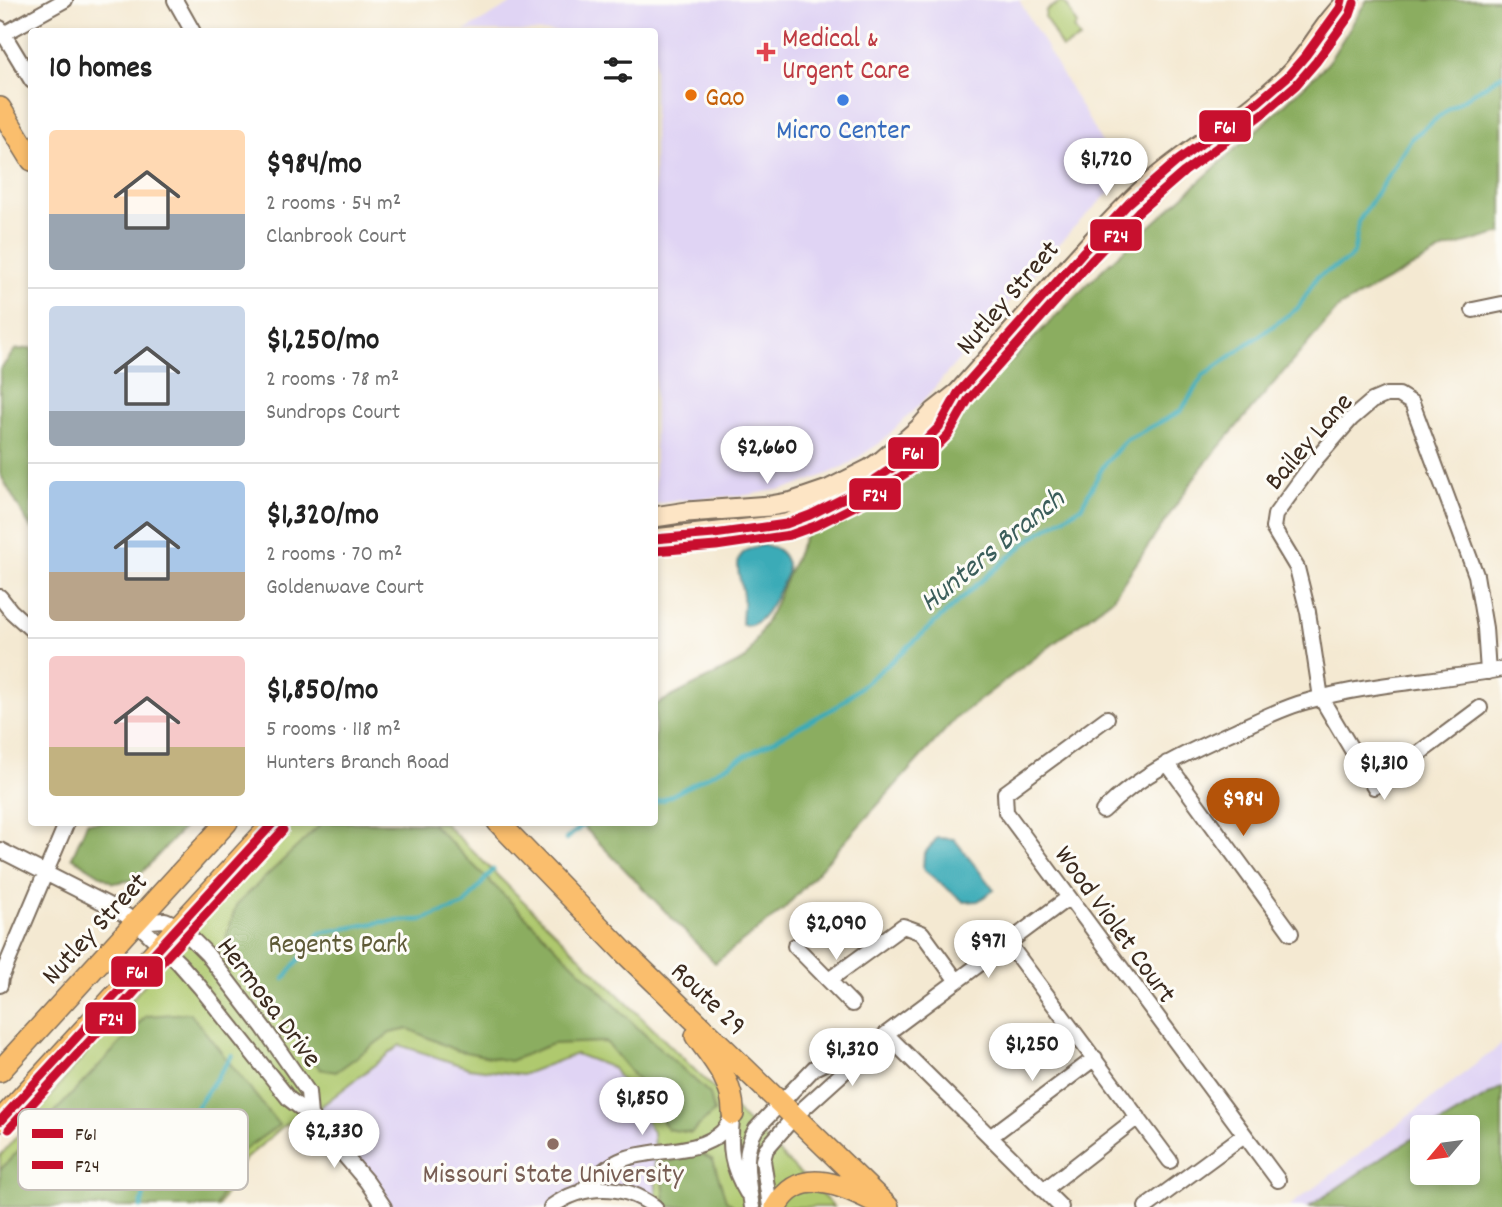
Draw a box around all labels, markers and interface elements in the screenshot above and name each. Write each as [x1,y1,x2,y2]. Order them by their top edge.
place label: Medical & Urgent Care [782,21,910,93]
marker: Medical & Urgent Care [756,42,776,62]
text: 10 homes [49,49,152,92]
icon: filters [599,51,637,89]
place label: Gao [705,80,745,120]
marker: Gao [683,87,699,103]
marker: Micro Center [835,92,851,108]
line badge: F61 [1198,109,1252,143]
place label: Micro Center [776,113,911,153]
text: F61 [1214,116,1236,143]
pin: $1,720 [1049,138,1163,198]
text: $1,720 [1080,144,1132,177]
text: $984/mo [266,145,362,188]
icon: home [105,158,189,242]
text: 2 rooms · 54 m² [266,188,401,221]
line badge: F24 [1089,218,1143,252]
text: Clanbrook Court [266,221,406,254]
text: F24 [1104,225,1128,252]
street label: Nutley Street [948,233,1071,366]
text: $1,250/mo [266,321,379,364]
icon: home [105,334,189,418]
text: 2 rooms · 78 m² [266,364,399,397]
street label: Bailey Lane [1257,386,1365,501]
text: Sundrops Court [266,397,400,430]
pin: $2,660 [710,426,824,486]
text: $2,660 [736,432,798,465]
line badge: F61 [887,436,940,470]
text: F61 [902,442,924,469]
line badge: F24 [848,477,902,511]
water label: Hunters Branch [912,480,1077,625]
text: F24 [863,484,887,511]
text: $1,320/mo [266,496,379,539]
icon: home [105,509,189,593]
text: 2 rooms · 70 m² [266,539,402,572]
text: Goldenwave Court [266,572,424,605]
text: $1,850/mo [266,671,378,714]
icon: home [105,684,189,768]
text: 5 rooms · 118 m² [266,714,401,747]
pin: $1,310 [1327,742,1441,802]
text: Hunters Branch Road [266,747,449,780]
text: $1,310 [1360,748,1408,781]
pin: $984 [1202,778,1284,838]
text: $984 [1223,784,1263,817]
street label: Wood Violet Court [1042,839,1184,1013]
street label: Nutley Street [34,865,159,996]
pin: $2,090 [779,902,893,962]
text: $2,090 [805,908,867,941]
pin: $971 [947,920,1029,980]
text: $971 [970,926,1006,959]
park label: Regents Park [268,927,408,967]
street label: Hermosa Drive [205,930,329,1078]
street label: Route 29 [659,954,754,1047]
line badge: F61 [110,955,164,988]
text: F61 [126,961,148,988]
line badge: F24 [84,1001,137,1035]
text: F24 [99,1008,123,1035]
pin: $1,250 [975,1024,1089,1083]
pin: $1,320 [795,1028,909,1088]
text: $1,250 [1005,1029,1059,1062]
text: $1,320 [825,1034,879,1067]
pin: $1,850 [585,1078,699,1137]
text: $1,850 [615,1083,669,1116]
legend [18,1109,248,1190]
pin: $2,330 [277,1110,391,1170]
north arrow [1410,1115,1480,1185]
map controls [1410,1115,1480,1185]
text: $2,330 [304,1116,364,1149]
text: F61 [75,1123,97,1150]
marker: Missouri State University [545,1136,561,1152]
text: F24 [75,1155,100,1182]
place label: Missouri State University [423,1157,684,1197]

